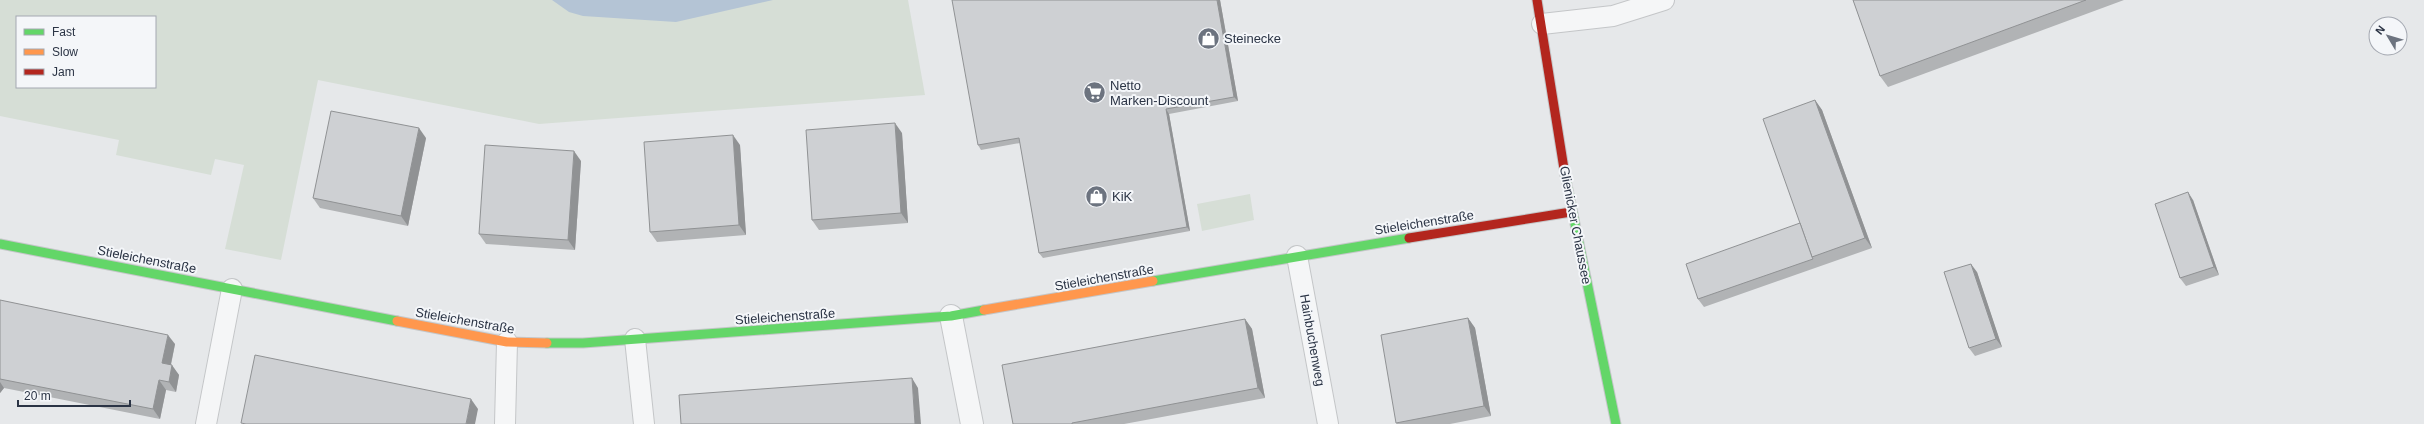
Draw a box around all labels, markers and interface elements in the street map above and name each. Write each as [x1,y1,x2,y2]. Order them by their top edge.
legend [16,16,156,88]
north arrow [2368,16,2408,56]
text: N [2373,23,2387,37]
text: Fast [52,25,76,39]
shop icon: Steinecke [1196,25,1222,51]
place label: Steinecke [1224,31,1281,46]
text: Slow [52,45,78,59]
text: Jam [52,65,75,79]
place label: Netto Marken-Discount [1110,78,1209,108]
supermarket icon: Netto Marken-Discount [1082,79,1108,105]
street label: Glienicker Chaussee [1557,165,1594,285]
shop icon: KiK [1084,183,1110,209]
place label: KiK [1112,189,1133,204]
street label: Stieleichenstraße [1373,207,1475,238]
street label: Stieleichenstraße [96,243,198,276]
street label: Stieleichenstraße [1053,261,1155,294]
street label: Hainbuchenweg [1297,293,1328,387]
street label: Stieleichenstraße [414,304,516,337]
street label: Stieleichenstraße [734,306,836,327]
scale bar [18,382,130,408]
text: 20 m [24,389,51,403]

